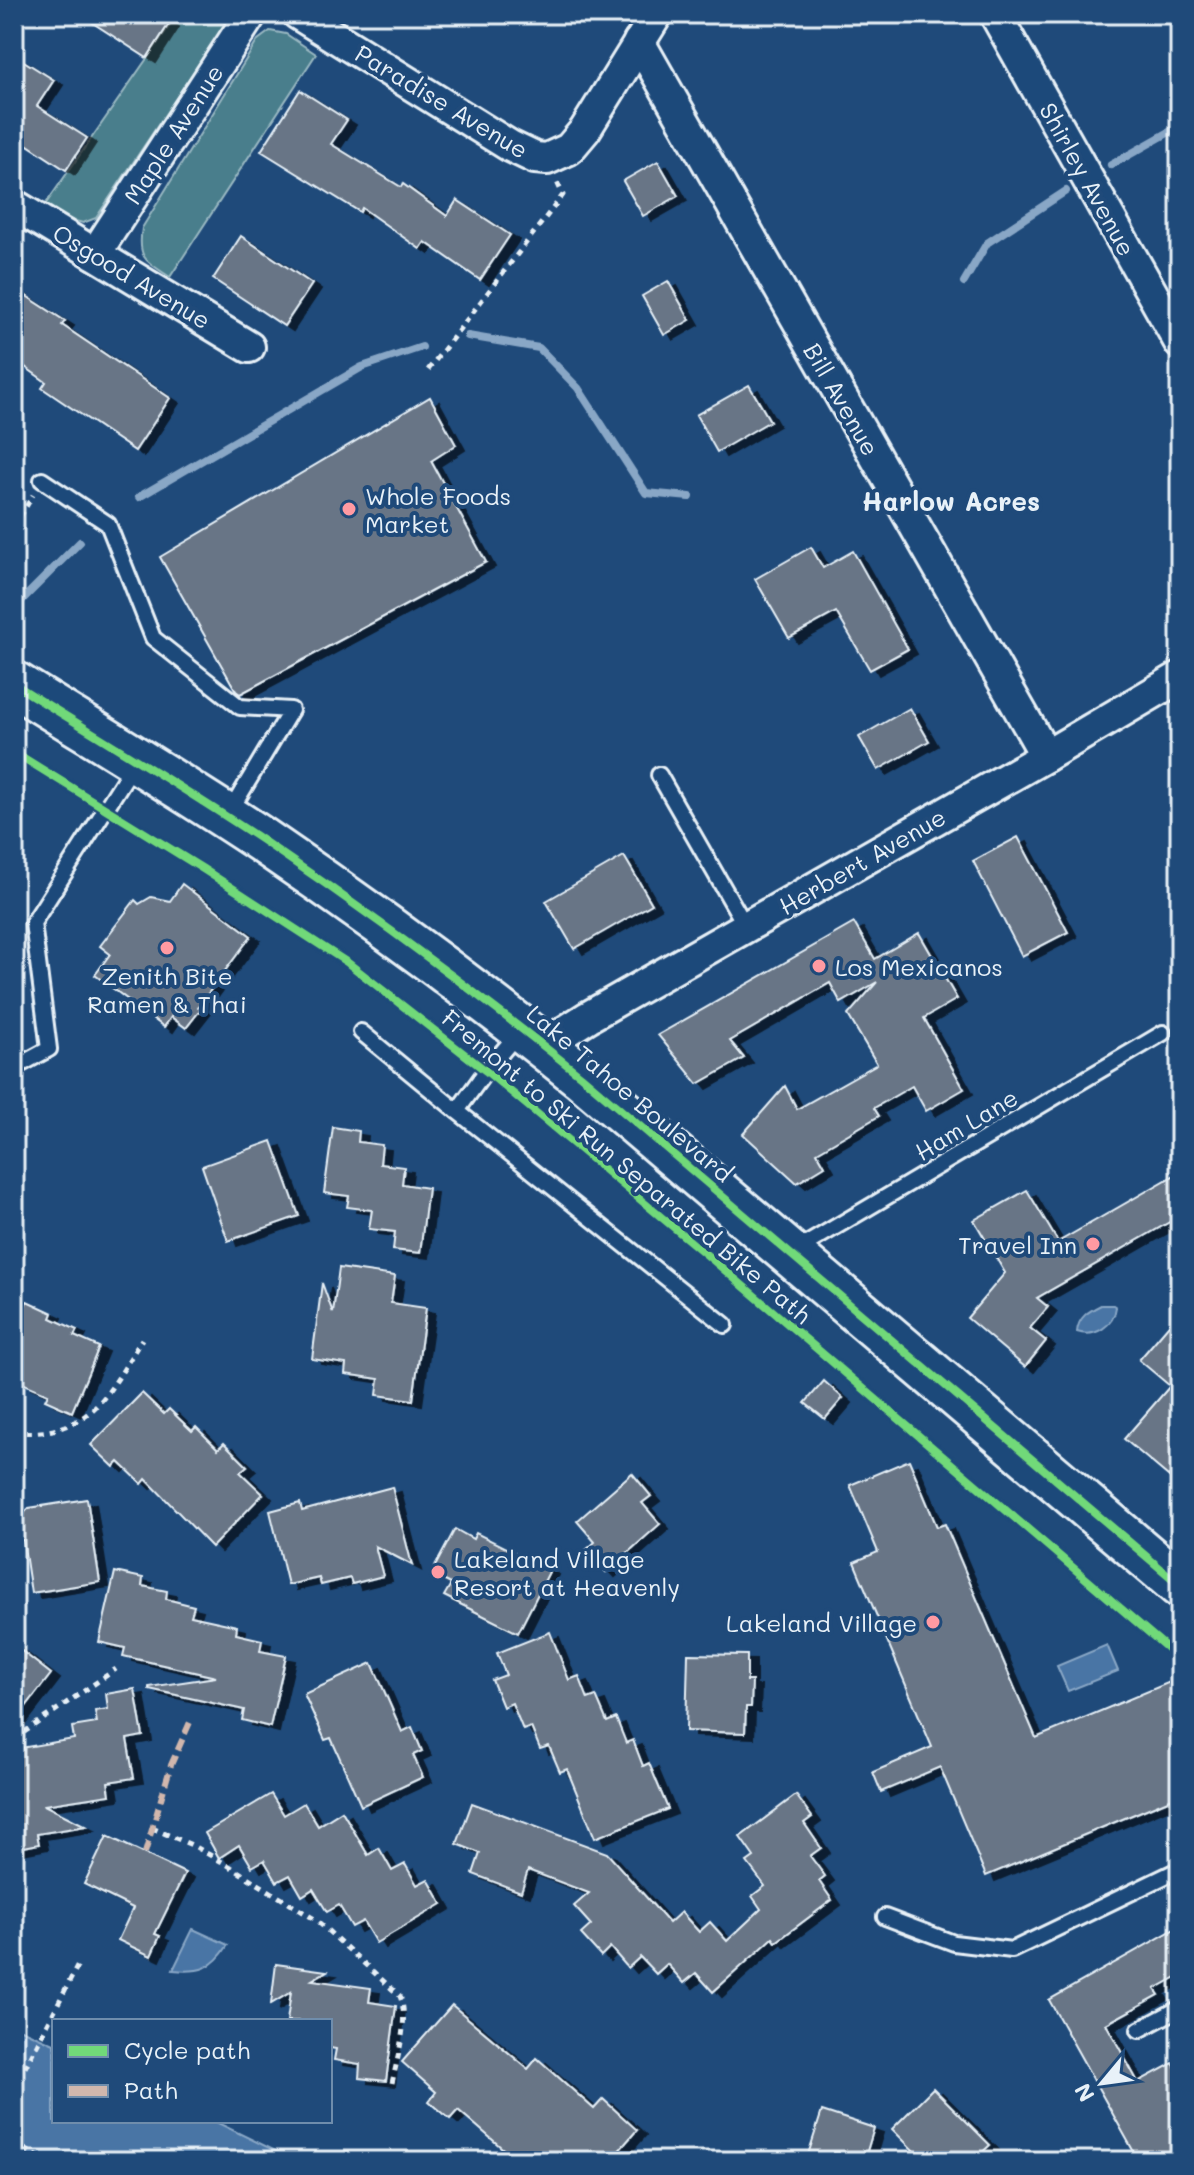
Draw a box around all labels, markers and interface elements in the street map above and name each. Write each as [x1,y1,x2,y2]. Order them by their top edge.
street label: Paradise Avenue [350,37,534,165]
street label: Maple Avenue [116,58,230,210]
street label: Shirley Avenue [1033,97,1143,261]
street label: Osgood Avenue [47,217,217,335]
street label: Bill Avenue [797,337,887,461]
place label: Whole Foods Market [365,480,511,539]
district label: Harlow Acres [862,484,1040,518]
marker: Whole Foods Market [340,500,358,518]
street label: Herbert Avenue [773,801,951,921]
marker: Zenith Bite Ramen & Thai [158,939,176,957]
place label: Los Mexicanos [835,951,1003,982]
marker: Los Mexicanos [810,957,828,975]
place label: Zenith Bite Ramen & Thai [87,960,247,1019]
street label: Lake Tahoe Boulevard [521,998,739,1188]
street label: Fremont to Ski Run Separated Bike Path [436,1002,818,1330]
street label: Ham Lane [909,1081,1023,1167]
place label: Travel Inn [958,1229,1077,1260]
marker: Travel Inn [1084,1235,1102,1253]
place label: Lakeland Village Resort at Heavenly [454,1543,680,1602]
marker: Lakeland Village Resort at Heavenly [429,1563,447,1581]
place label: Lakeland Village [726,1607,917,1638]
marker: Lakeland Village [924,1613,942,1631]
legend [52,2019,332,2123]
text: Cycle path [124,2034,250,2065]
north arrow [1062,2043,1142,2123]
text: Path [124,2074,178,2105]
text: N [1067,2079,1101,2107]

